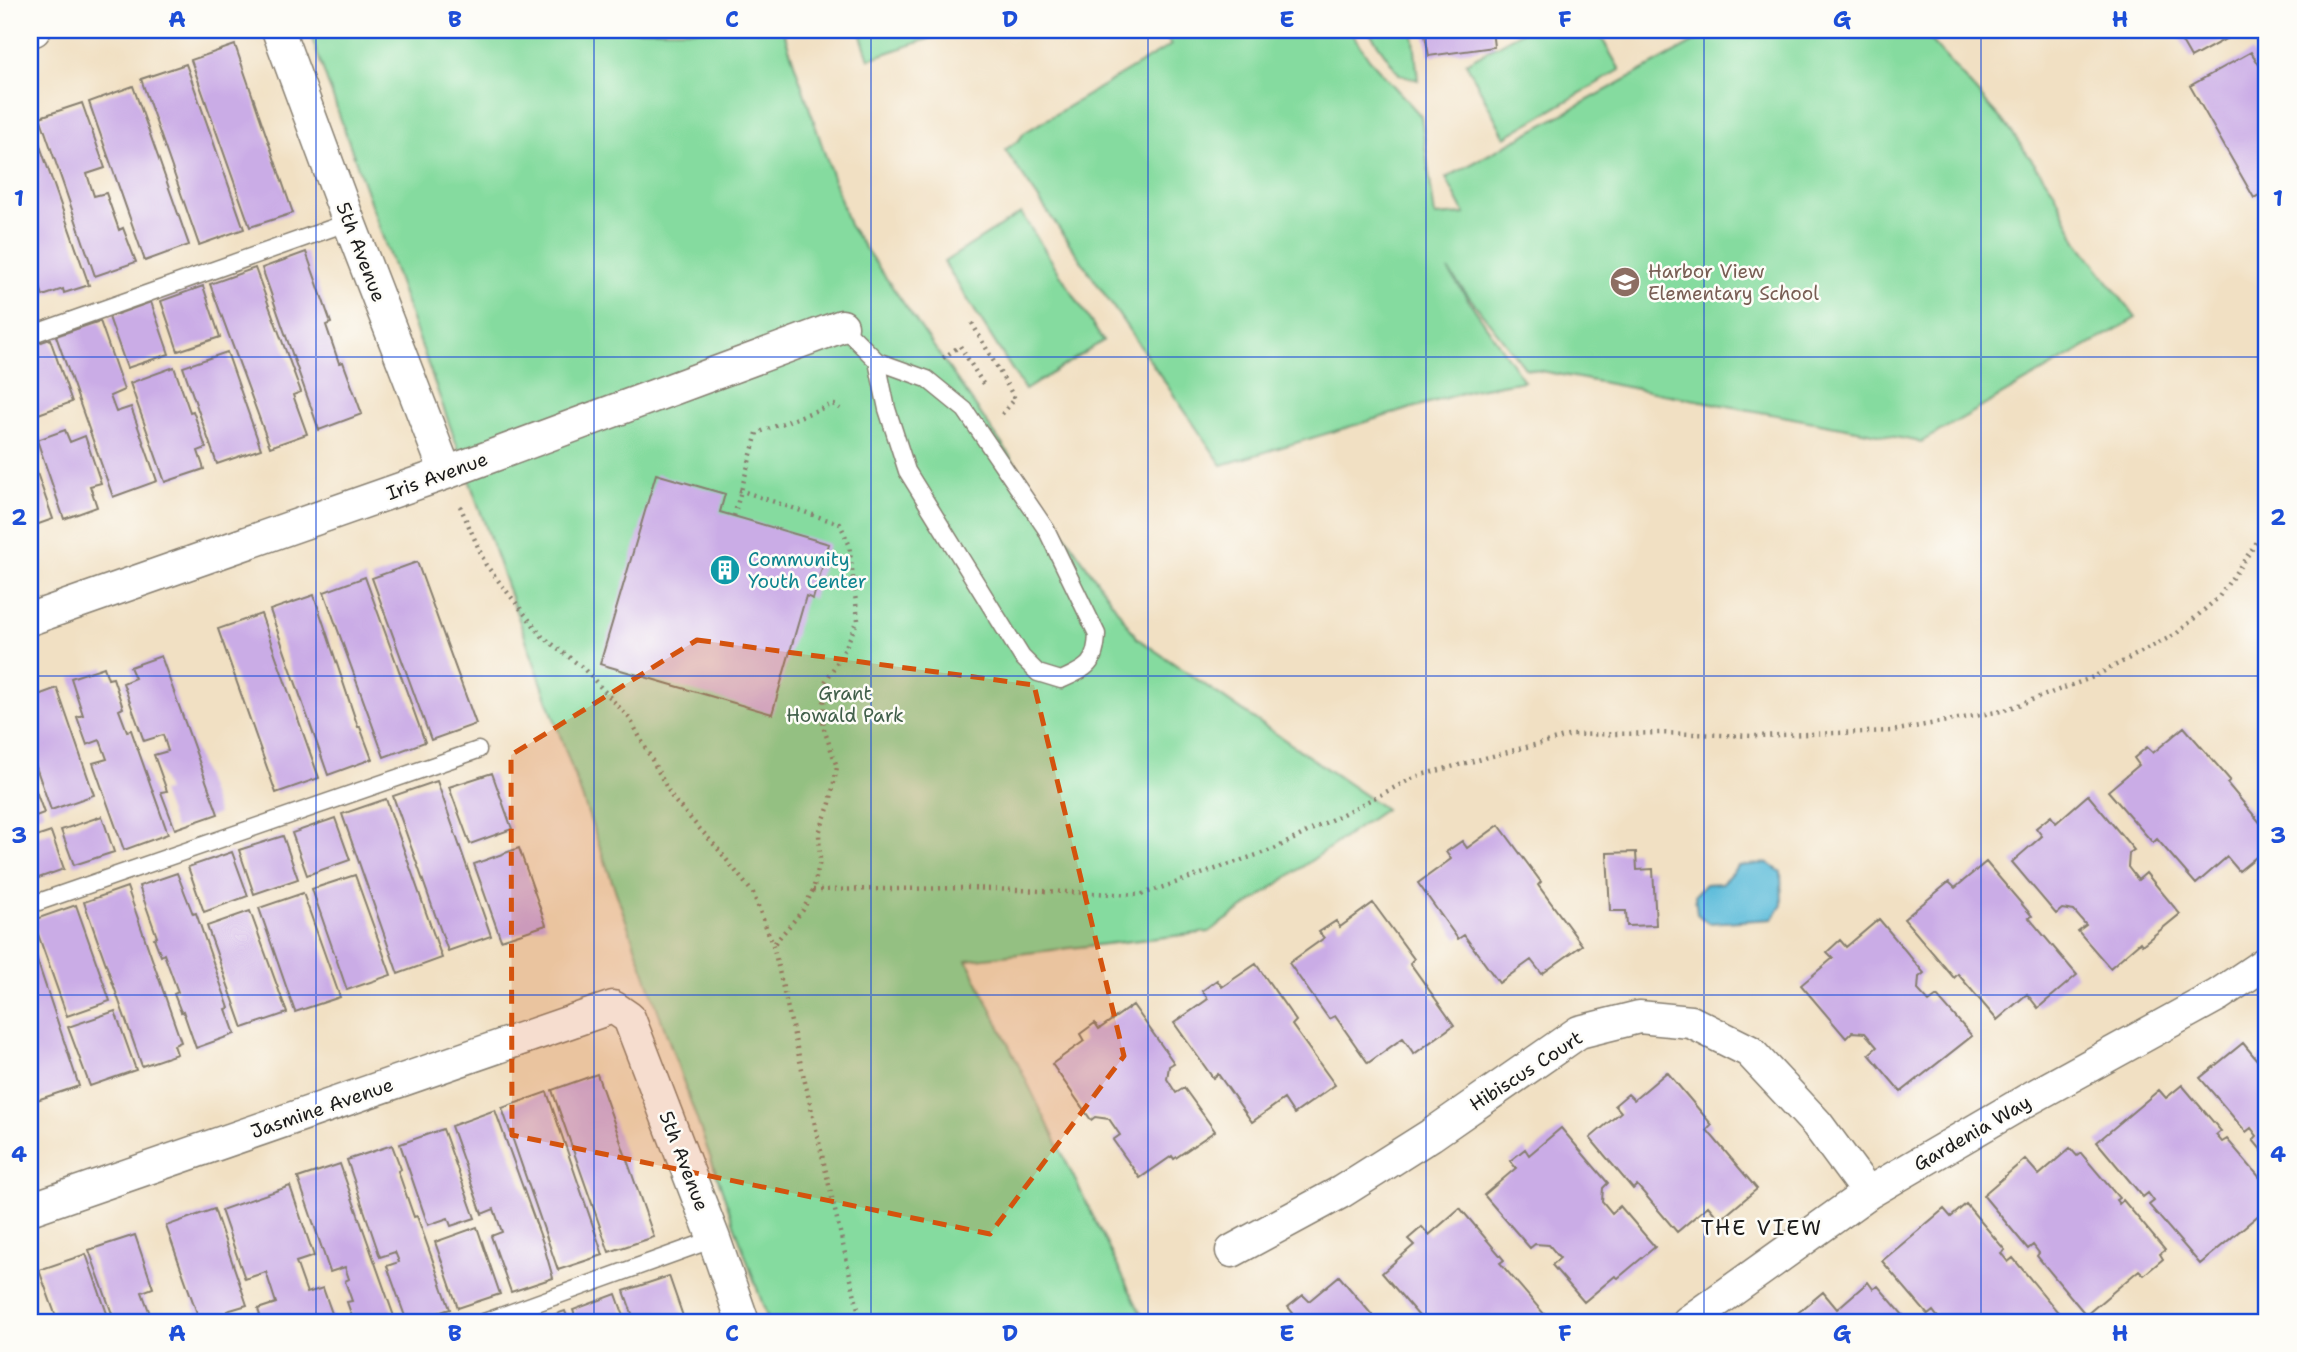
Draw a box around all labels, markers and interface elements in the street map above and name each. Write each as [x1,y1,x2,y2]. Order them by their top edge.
text: A [168,4,186,34]
text: B [448,4,462,34]
text: C [725,4,739,34]
text: D [1002,4,1018,34]
text: E [1279,4,1295,34]
text: F [1558,4,1572,34]
text: G [1833,4,1852,34]
text: H [2112,4,2128,34]
text: 1 [14,183,24,213]
text: 1 [2273,183,2283,213]
street label: 5th Avenue [331,199,391,305]
place label: Harbor View Elementary School [1648,259,1819,306]
school or university icon: Harbor View Elementary School [1608,265,1642,299]
street label: Iris Avenue [383,446,491,506]
text: 2 [11,502,27,532]
text: 2 [2270,502,2286,532]
place label: Community Youth Center [748,547,867,594]
building icon: Community Youth Center [708,553,742,587]
park label: Grant Howald Park [786,681,904,728]
text: 3 [11,820,27,850]
text: 3 [2270,820,2286,850]
street label: Hibiscus Court [1465,1025,1587,1117]
street label: Jasmine Avenue [247,1072,397,1144]
street label: Gardenia Way [1909,1089,2035,1177]
street label: 5th Avenue [654,1108,714,1214]
text: 4 [11,1139,27,1169]
text: 4 [2270,1139,2286,1169]
district label: THE VIEW [1701,1214,1823,1242]
text: A [168,1318,186,1348]
text: B [448,1318,462,1348]
text: C [725,1318,739,1348]
text: D [1002,1318,1018,1348]
text: E [1279,1318,1295,1348]
text: F [1558,1318,1572,1348]
text: G [1833,1318,1852,1348]
text: H [2112,1318,2128,1348]

